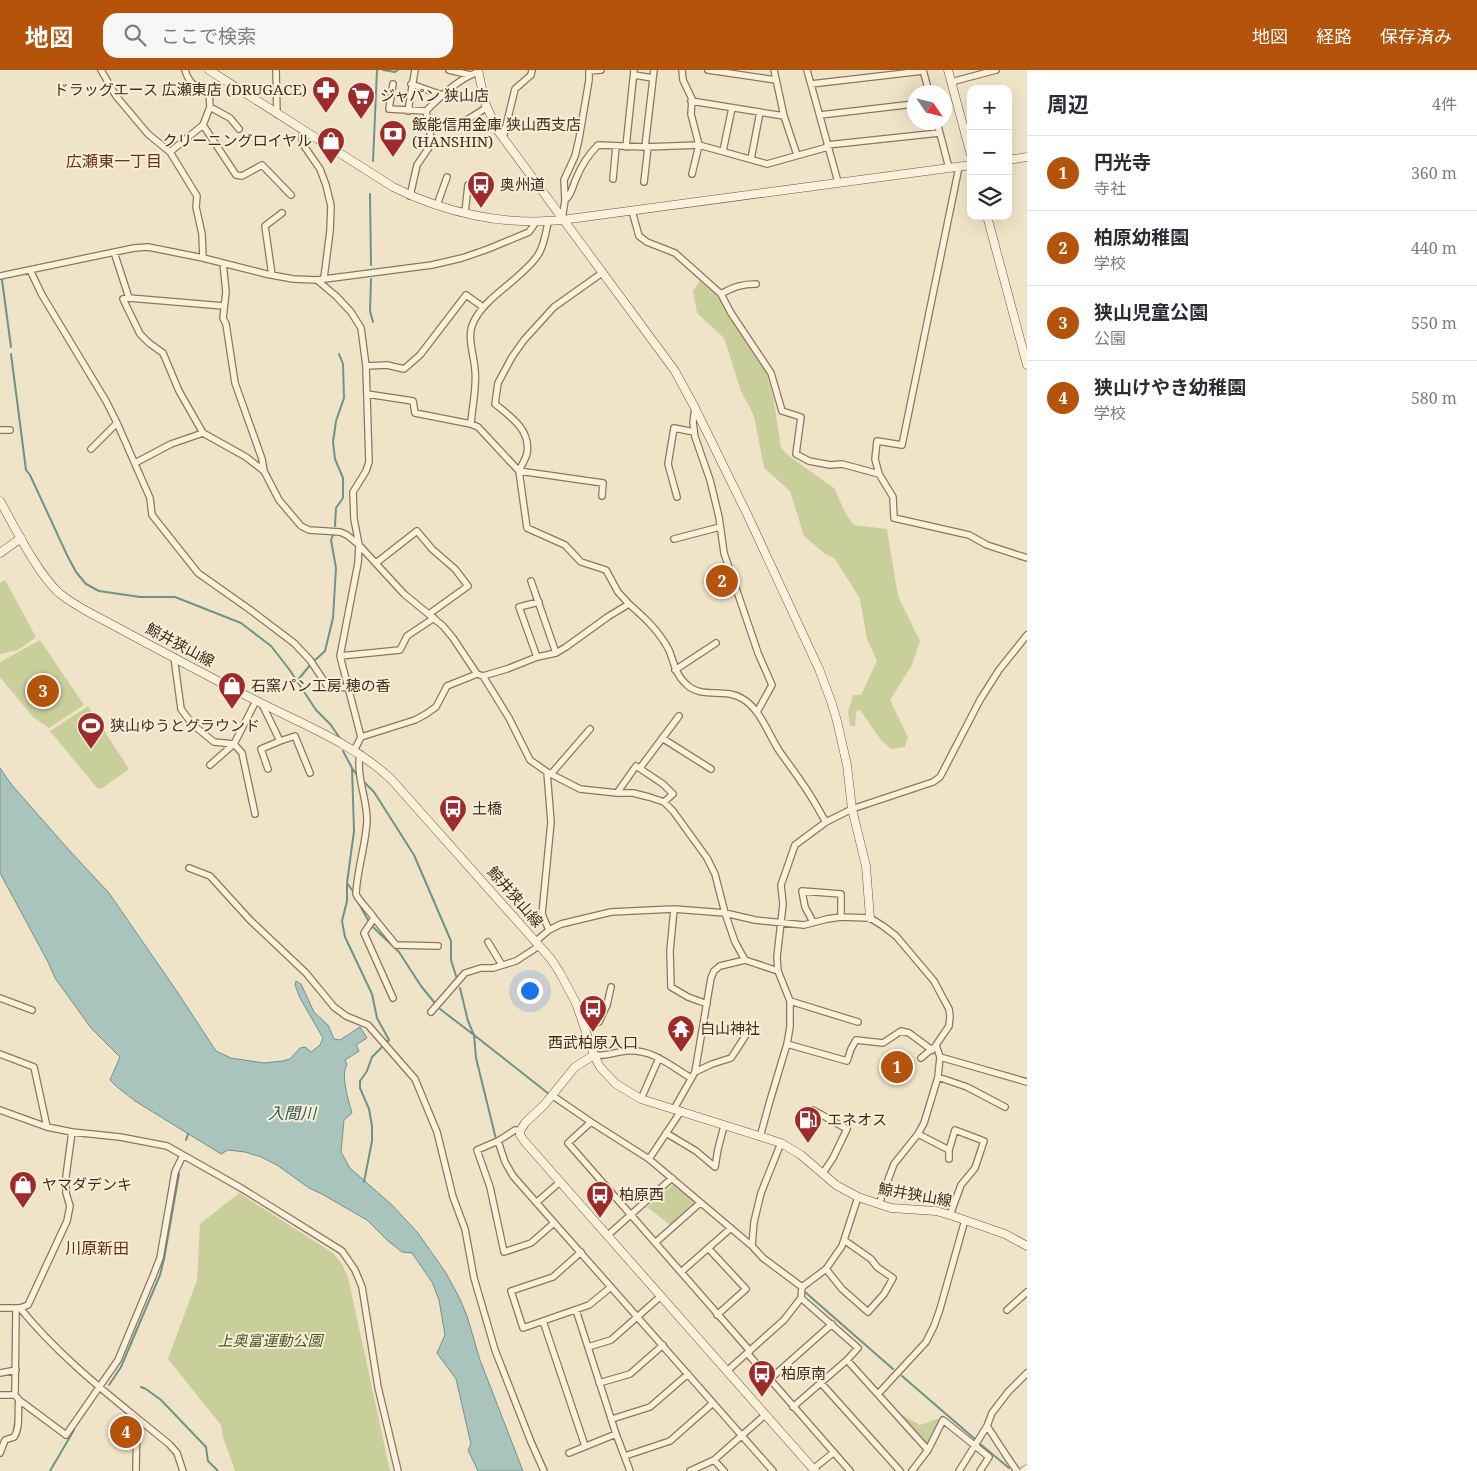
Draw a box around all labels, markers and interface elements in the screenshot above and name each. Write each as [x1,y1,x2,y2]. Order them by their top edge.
search box [103,13,453,58]
text: 地図 [25,20,73,53]
icon: search [121,21,149,49]
text: ここで検索 [161,23,256,49]
text: 地図 [1252,24,1288,48]
text: 経路 [1316,24,1352,48]
text: 保存済み [1380,24,1452,48]
pharmacy icon: ドラッグエース 広瀬東店 (DRUGACE) [311,75,341,114]
place label: ドラッグエース 広瀬東店 (DRUGACE) [54,79,307,99]
supermarket icon: ジャパン 狭山店 [346,81,376,120]
place label: ジャパン 狭山店 [380,85,489,105]
north arrow [907,85,952,130]
map controls [967,85,1012,220]
button: + [967,85,1012,130]
text: 周辺 [1047,90,1089,118]
text: 4件 [1432,93,1457,115]
place label: 飯能信用金庫 狭山西支店 (HANSHIN) [412,114,581,151]
bank icon: 飯能信用金庫 狭山西支店 (HANSHIN) [378,119,408,158]
shop icon: クリーニングロイヤル [316,126,346,165]
place label: クリーニングロイヤル [162,130,312,150]
button: − [967,130,1012,175]
text: 円光寺 [1094,149,1151,175]
district label: 広瀬東一丁目 [66,150,162,172]
text: 1 [1058,162,1068,184]
text: 360 m [1411,162,1457,184]
bus stop icon: 奥州道 [466,170,496,209]
place label: 奥州道 [500,174,545,194]
button: layers [967,175,1012,220]
text: 寺社 [1094,177,1126,199]
text: 柏原幼稚園 [1094,224,1189,250]
text: 2 [1058,237,1068,259]
text: 440 m [1411,237,1457,259]
text: 学校 [1094,252,1126,274]
text: 狭山児童公園 [1094,299,1208,325]
text: 3 [1058,312,1068,334]
text: 550 m [1411,312,1457,334]
text: 公園 [1094,327,1126,349]
text: 狭山けやき幼稚園 [1094,374,1246,400]
text: 4 [1058,387,1068,409]
text: 580 m [1411,387,1457,409]
text: 学校 [1094,402,1126,424]
pin: 2 [706,562,738,600]
street label: 鯨井狭山線 [143,618,218,671]
shop icon: 石窯パン工房 穂の香 [217,671,247,710]
pin: 3 [27,672,59,710]
place label: 石窯パン工房 穂の香 [251,675,391,695]
sports icon: 狭山ゆうとグラウンド [76,711,106,750]
place label: 狭山ゆうとグラウンド [110,715,260,735]
bus stop icon: 土橋 [438,794,468,833]
place label: 土橋 [472,798,502,818]
street label: 鯨井狭山線 [484,861,548,931]
your location [517,978,543,1004]
bus stop icon: 西武柏原入口 [578,994,608,1033]
temple icon: 白山神社 [666,1014,696,1053]
place label: 白山神社 [700,1018,760,1038]
place label: 西武柏原入口 [548,1032,638,1052]
pin: 1 [881,1048,913,1086]
water label: 入間川 [268,1102,318,1124]
fuel station icon: エネオス [793,1105,823,1144]
place label: エネオス [827,1109,887,1129]
shop icon: ヤマダデンキ [8,1170,38,1209]
place label: ヤマダデンキ [42,1174,132,1194]
street label: 鯨井狭山線 [876,1178,954,1210]
bus stop icon: 柏原西 [585,1180,615,1219]
place label: 柏原西 [619,1184,664,1204]
district label: 川原新田 [65,1237,129,1259]
park label: 上奥富運動公園 [217,1330,324,1350]
bus stop icon: 柏原南 [747,1359,777,1398]
place label: 柏原南 [781,1363,826,1383]
pin: 4 [110,1413,142,1451]

